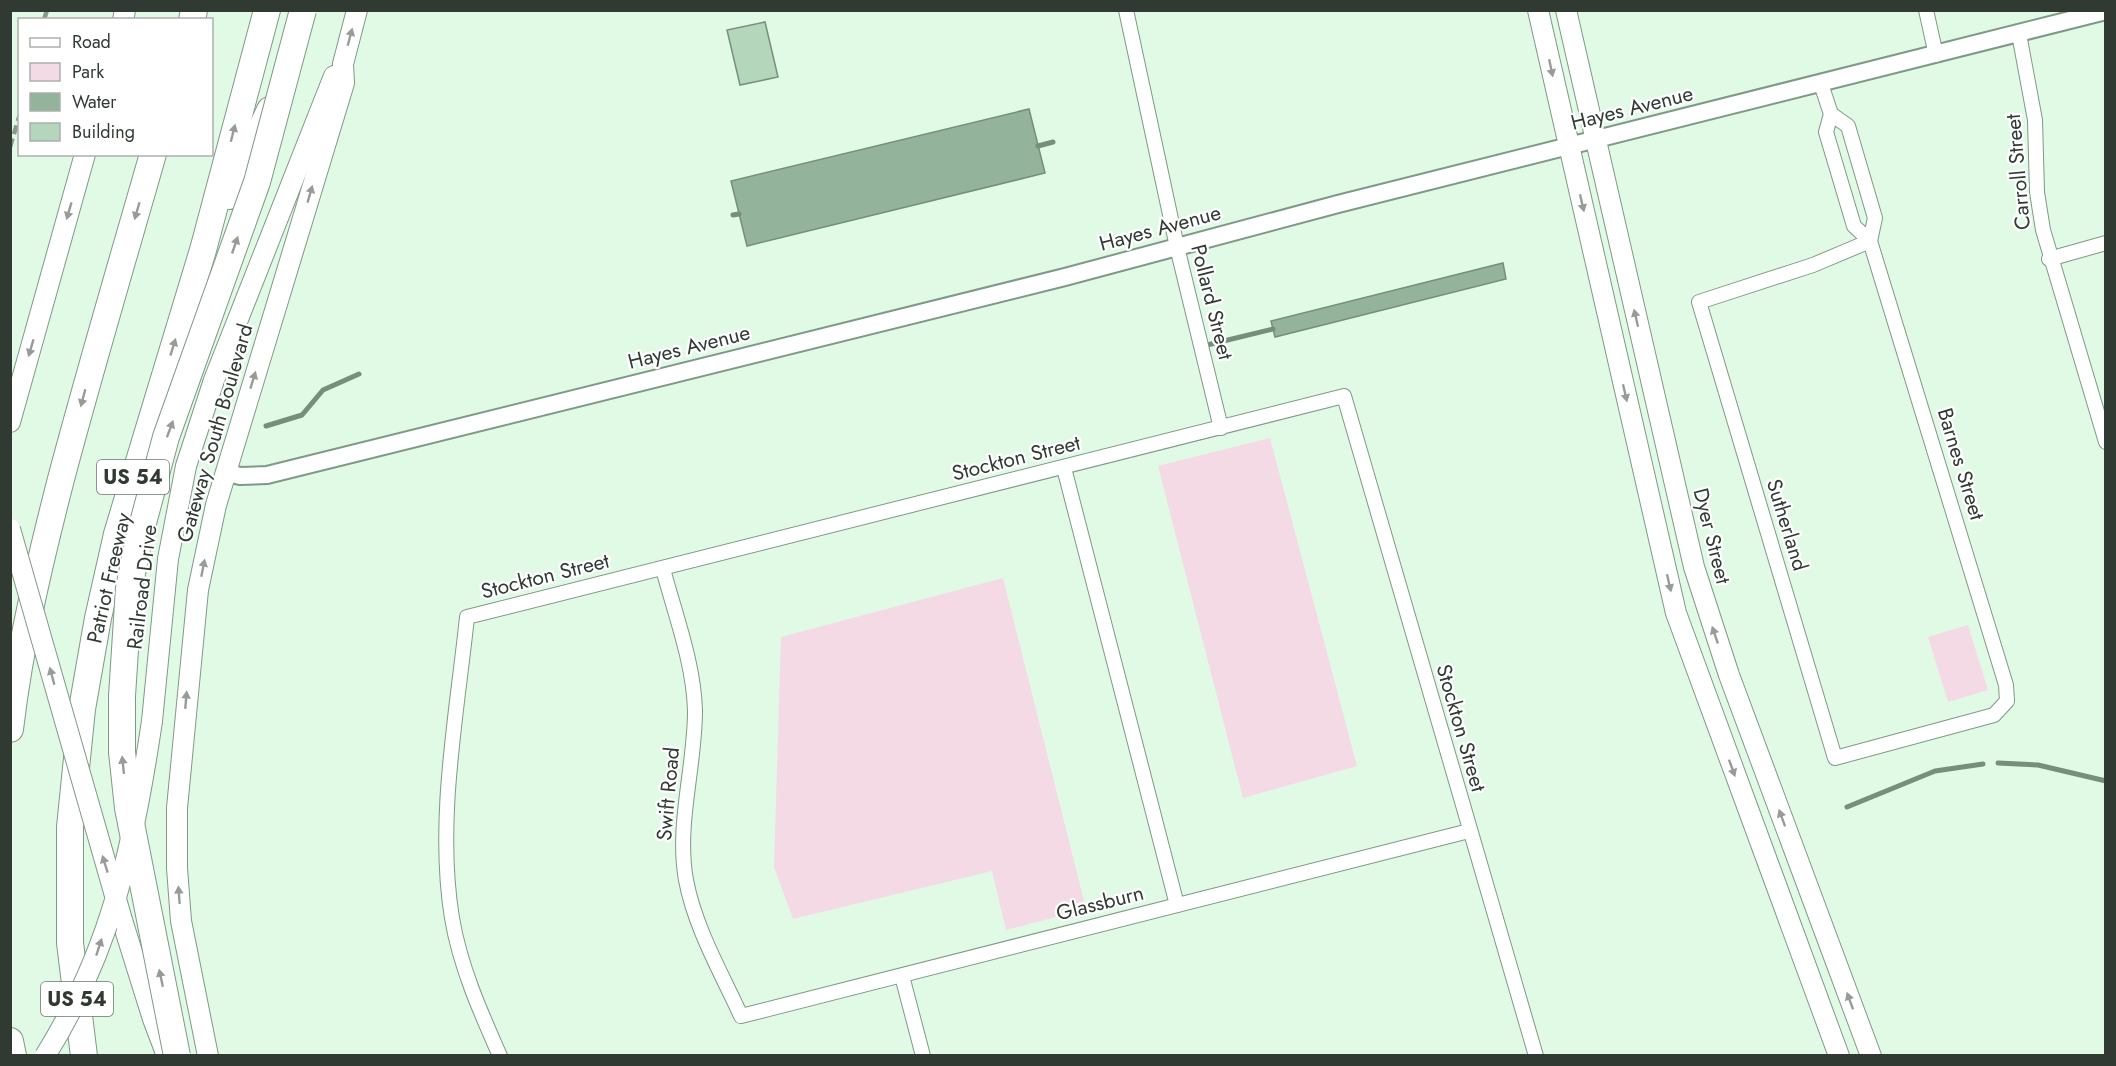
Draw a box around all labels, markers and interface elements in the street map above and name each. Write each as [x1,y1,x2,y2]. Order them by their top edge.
legend [18,18,213,156]
one-way arrow [346,28,355,46]
text: Road [72,29,111,55]
one-way arrow [1547,58,1556,77]
text: Park [72,59,104,85]
street label: Hayes Avenue [1568,78,1696,138]
text: Water [72,89,117,115]
street label: Carroll Street [1998,113,2038,231]
text: Building [72,119,135,145]
one-way arrow [229,123,239,142]
one-way arrow [306,185,315,203]
one-way arrow [1577,194,1587,212]
street label: Hayes Avenue [1096,197,1224,259]
one-way arrow [64,202,74,220]
one-way arrow [132,202,141,220]
one-way arrow [230,236,240,254]
street label: Pollard Street [1183,241,1241,363]
one-way arrow [1631,309,1641,327]
street label: Hayes Avenue [625,317,753,377]
street label: Gateway South Boulevard [169,320,261,546]
one-way arrow [169,338,178,356]
one-way arrow [26,339,35,357]
one-way arrow [249,371,259,389]
one-way arrow [1621,384,1631,402]
one-way arrow [77,389,87,407]
street label: Barnes Street [1930,404,1992,524]
one-way arrow [165,419,175,437]
street label: Stockton Street [949,428,1083,488]
road number: US 54 [97,460,169,494]
street label: Sutherland [1759,475,1815,575]
street label: Dyer Street [1686,485,1738,587]
street label: Patriot Freeway [79,509,139,646]
street label: Railroad Drive [119,523,165,651]
street label: Stockton Street [478,546,612,606]
one-way arrow [198,559,207,578]
one-way arrow [1665,574,1675,592]
one-way arrow [1710,626,1720,644]
street label: Stockton Street [1428,661,1494,795]
one-way arrow [47,667,56,685]
one-way arrow [181,691,191,710]
street label: Swift Road [649,746,687,842]
one-way arrow [118,755,128,774]
one-way arrow [1727,759,1737,777]
one-way arrow [1777,809,1787,827]
one-way arrow [100,855,109,873]
street label: Glassburn [1053,878,1147,928]
one-way arrow [174,885,183,904]
one-way arrow [95,938,105,956]
one-way arrow [156,968,165,987]
road number: US 54 [41,982,113,1016]
one-way arrow [1845,991,1855,1009]

